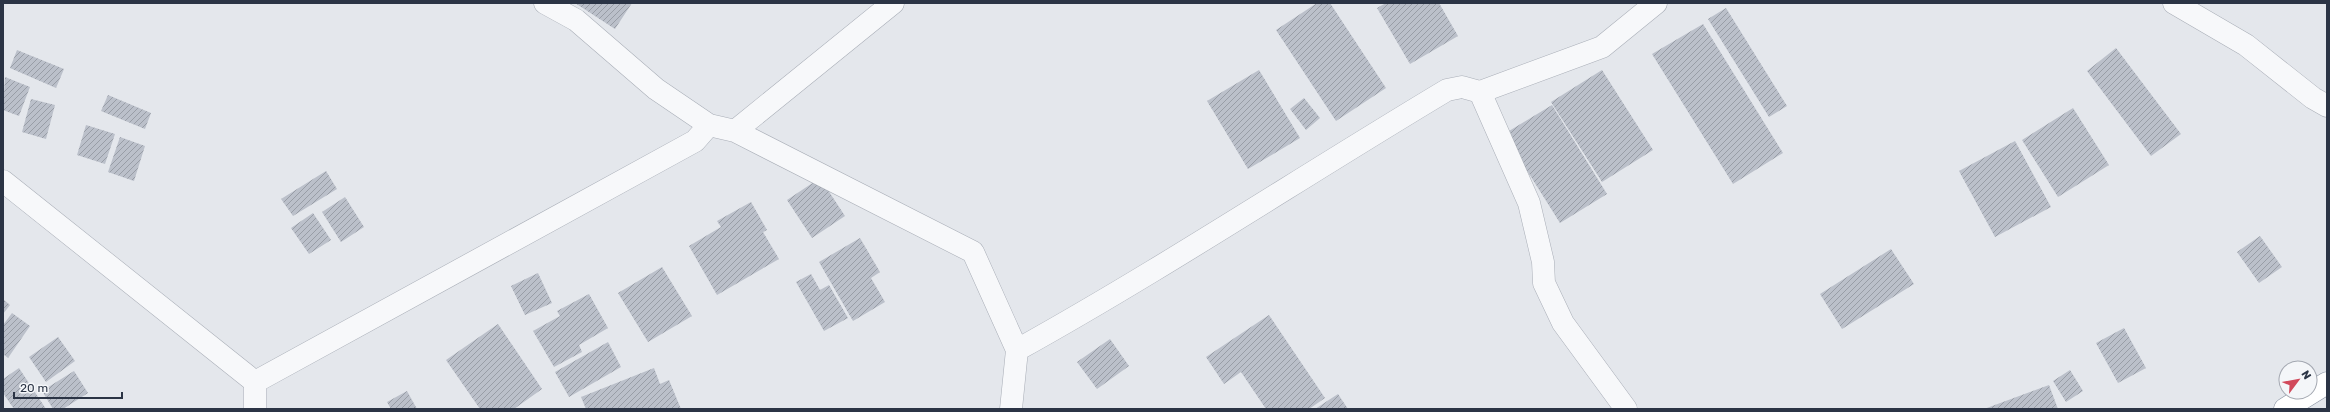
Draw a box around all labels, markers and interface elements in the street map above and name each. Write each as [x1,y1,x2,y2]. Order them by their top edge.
north arrow [2278,360,2318,400]
text: N [2298,368,2314,382]
scale bar [14,374,122,400]
text: 20 m [20,381,48,395]

